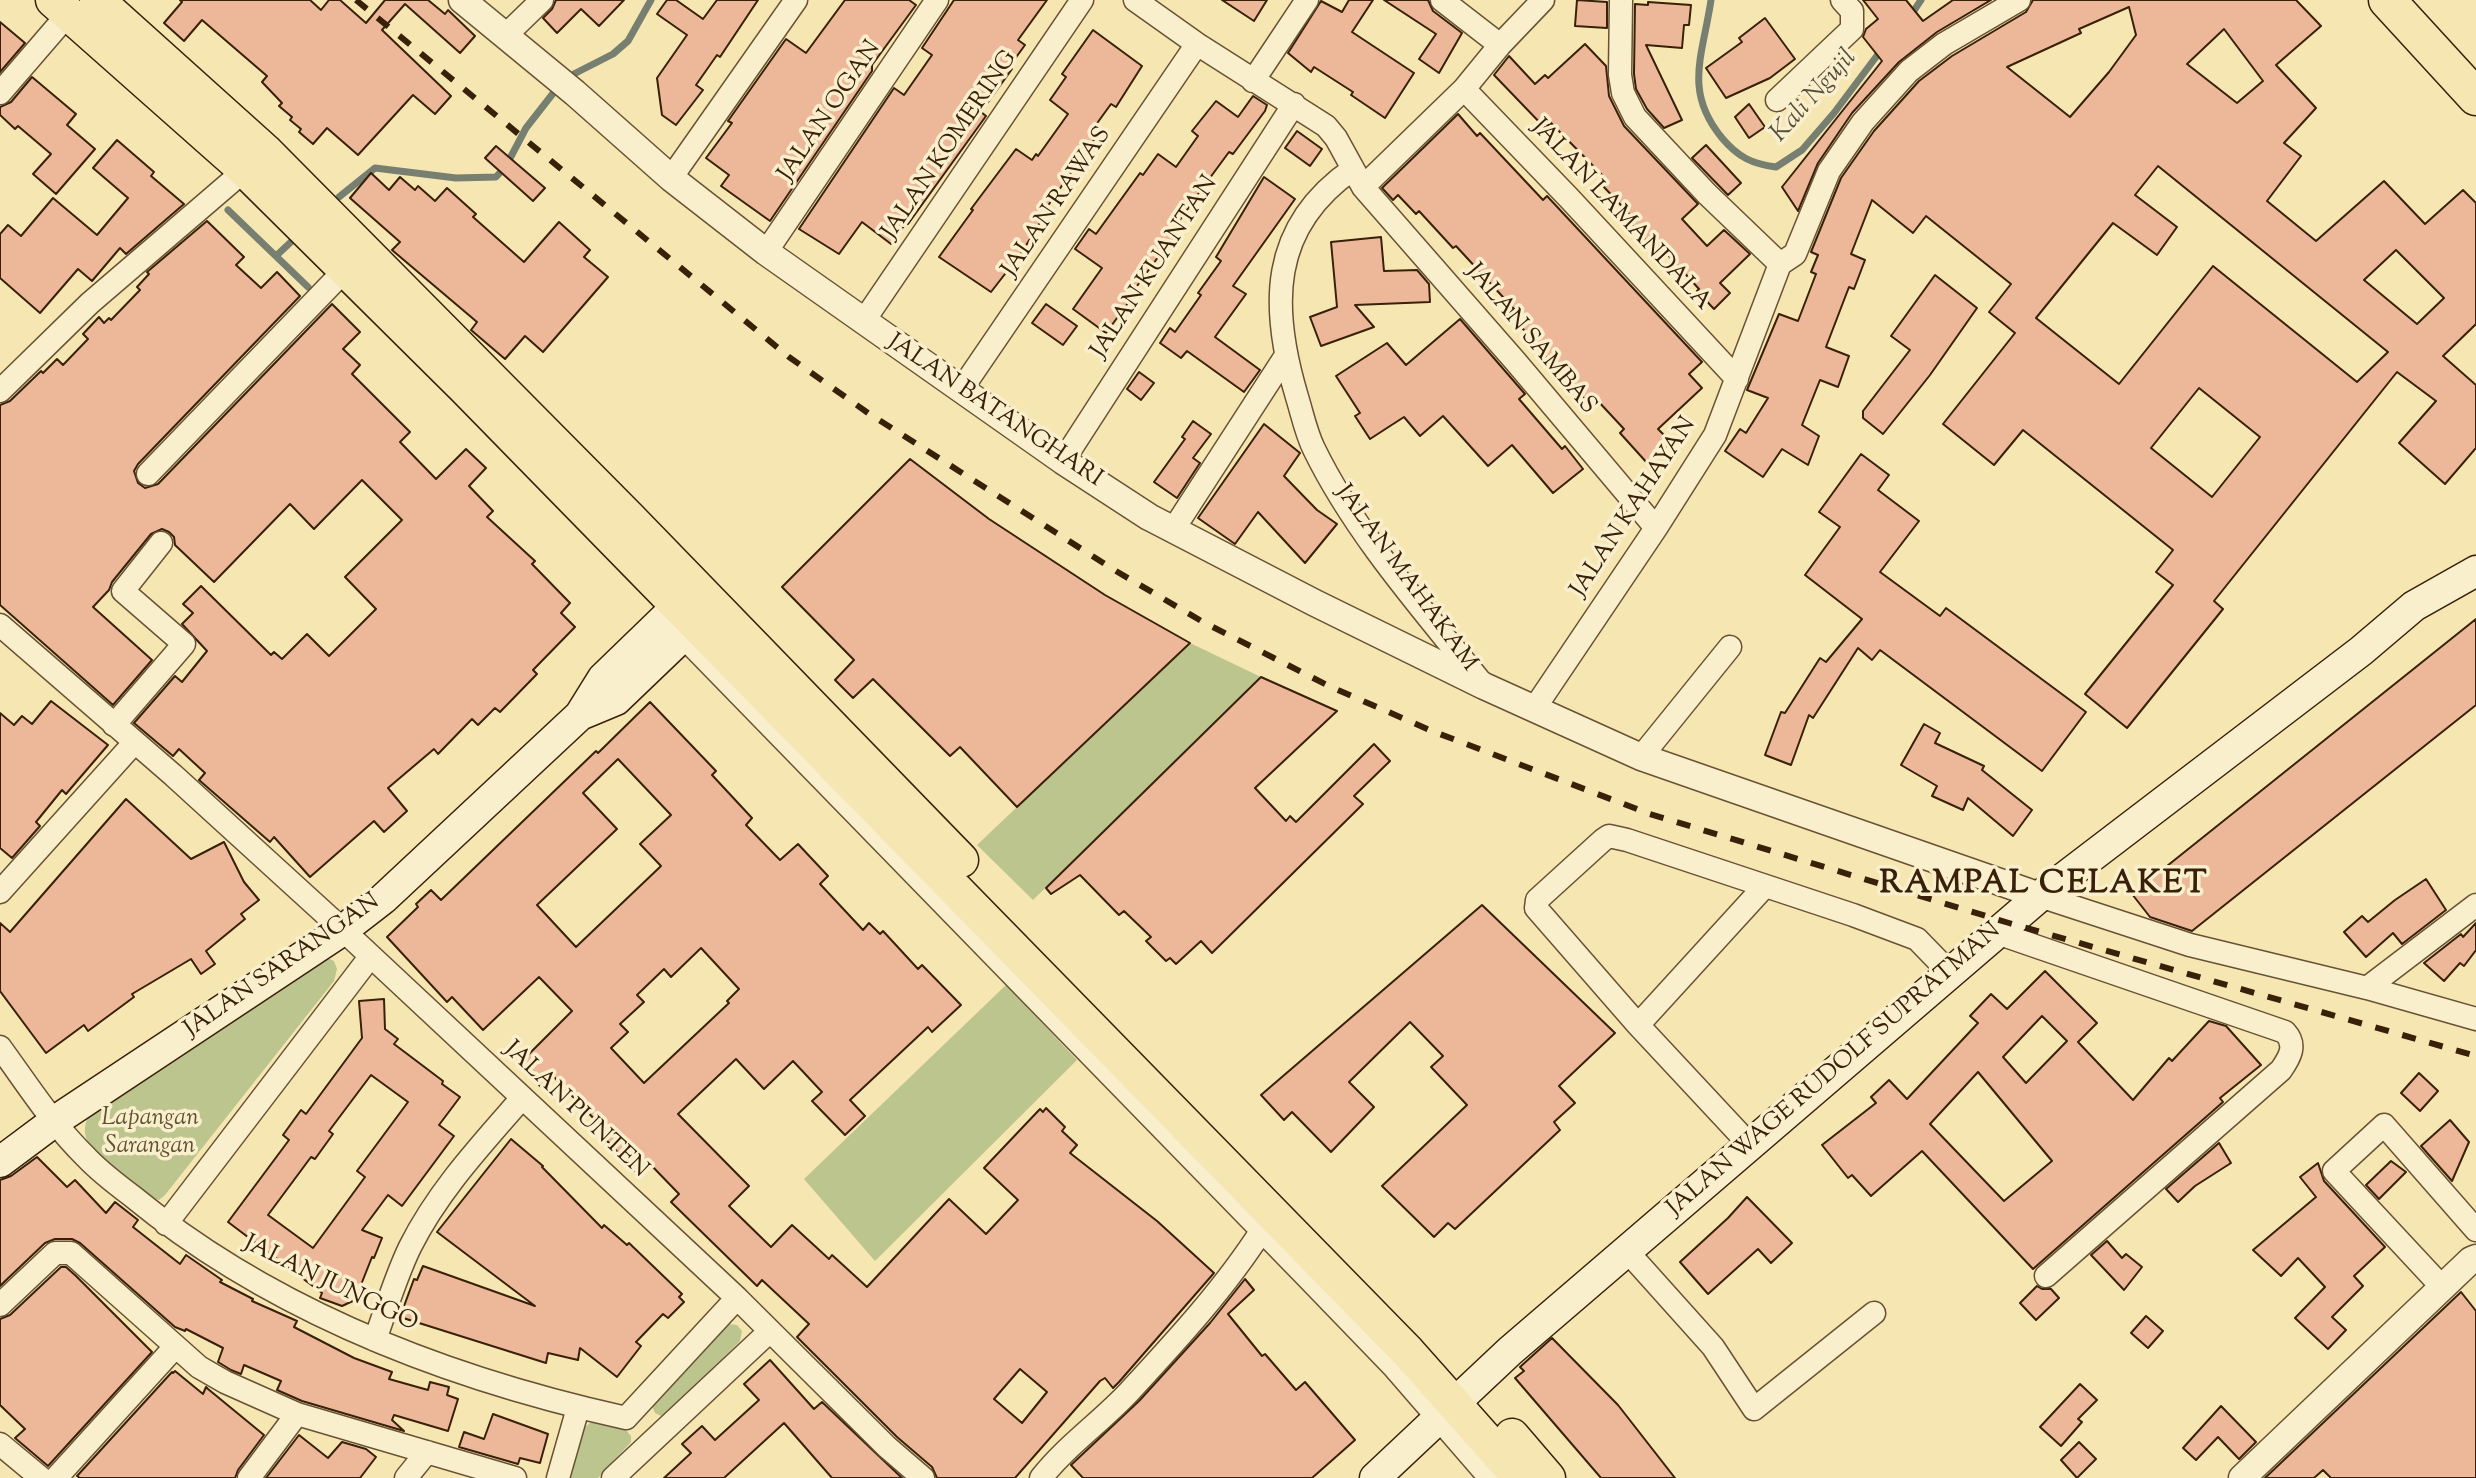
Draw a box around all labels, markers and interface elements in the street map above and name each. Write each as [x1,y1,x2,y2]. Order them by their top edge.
street label: JALAN OGAN [773,36,889,188]
water label: Kali Ngujil [1765,44,1865,150]
street label: JALAN KOMERING [877,46,1025,246]
street label: JALAN LAMANDALA [1524,115,1716,317]
street label: JALAN RAWAS [997,123,1119,283]
street label: JALAN KUANTAN [1086,171,1226,365]
street label: JALAN SAMBAS [1459,259,1601,421]
street label: JALAN BATANGHARI [881,329,1107,495]
street label: JALAN KAHAYAN [1566,413,1704,603]
street label: JALAN MAHAKAM [1328,480,1482,678]
district label: RAMPAL CELAKET [1880,868,2208,906]
street label: JALAN SARANGAN [180,889,386,1045]
street label: JALAN WAGE RUDOLF SUPRATMAN [1662,918,2008,1224]
street label: JALAN PUNTEN [497,1037,653,1185]
park label: Lapangan Sarangan [101,1106,199,1162]
street label: JALAN JUNGGO [238,1230,422,1340]

